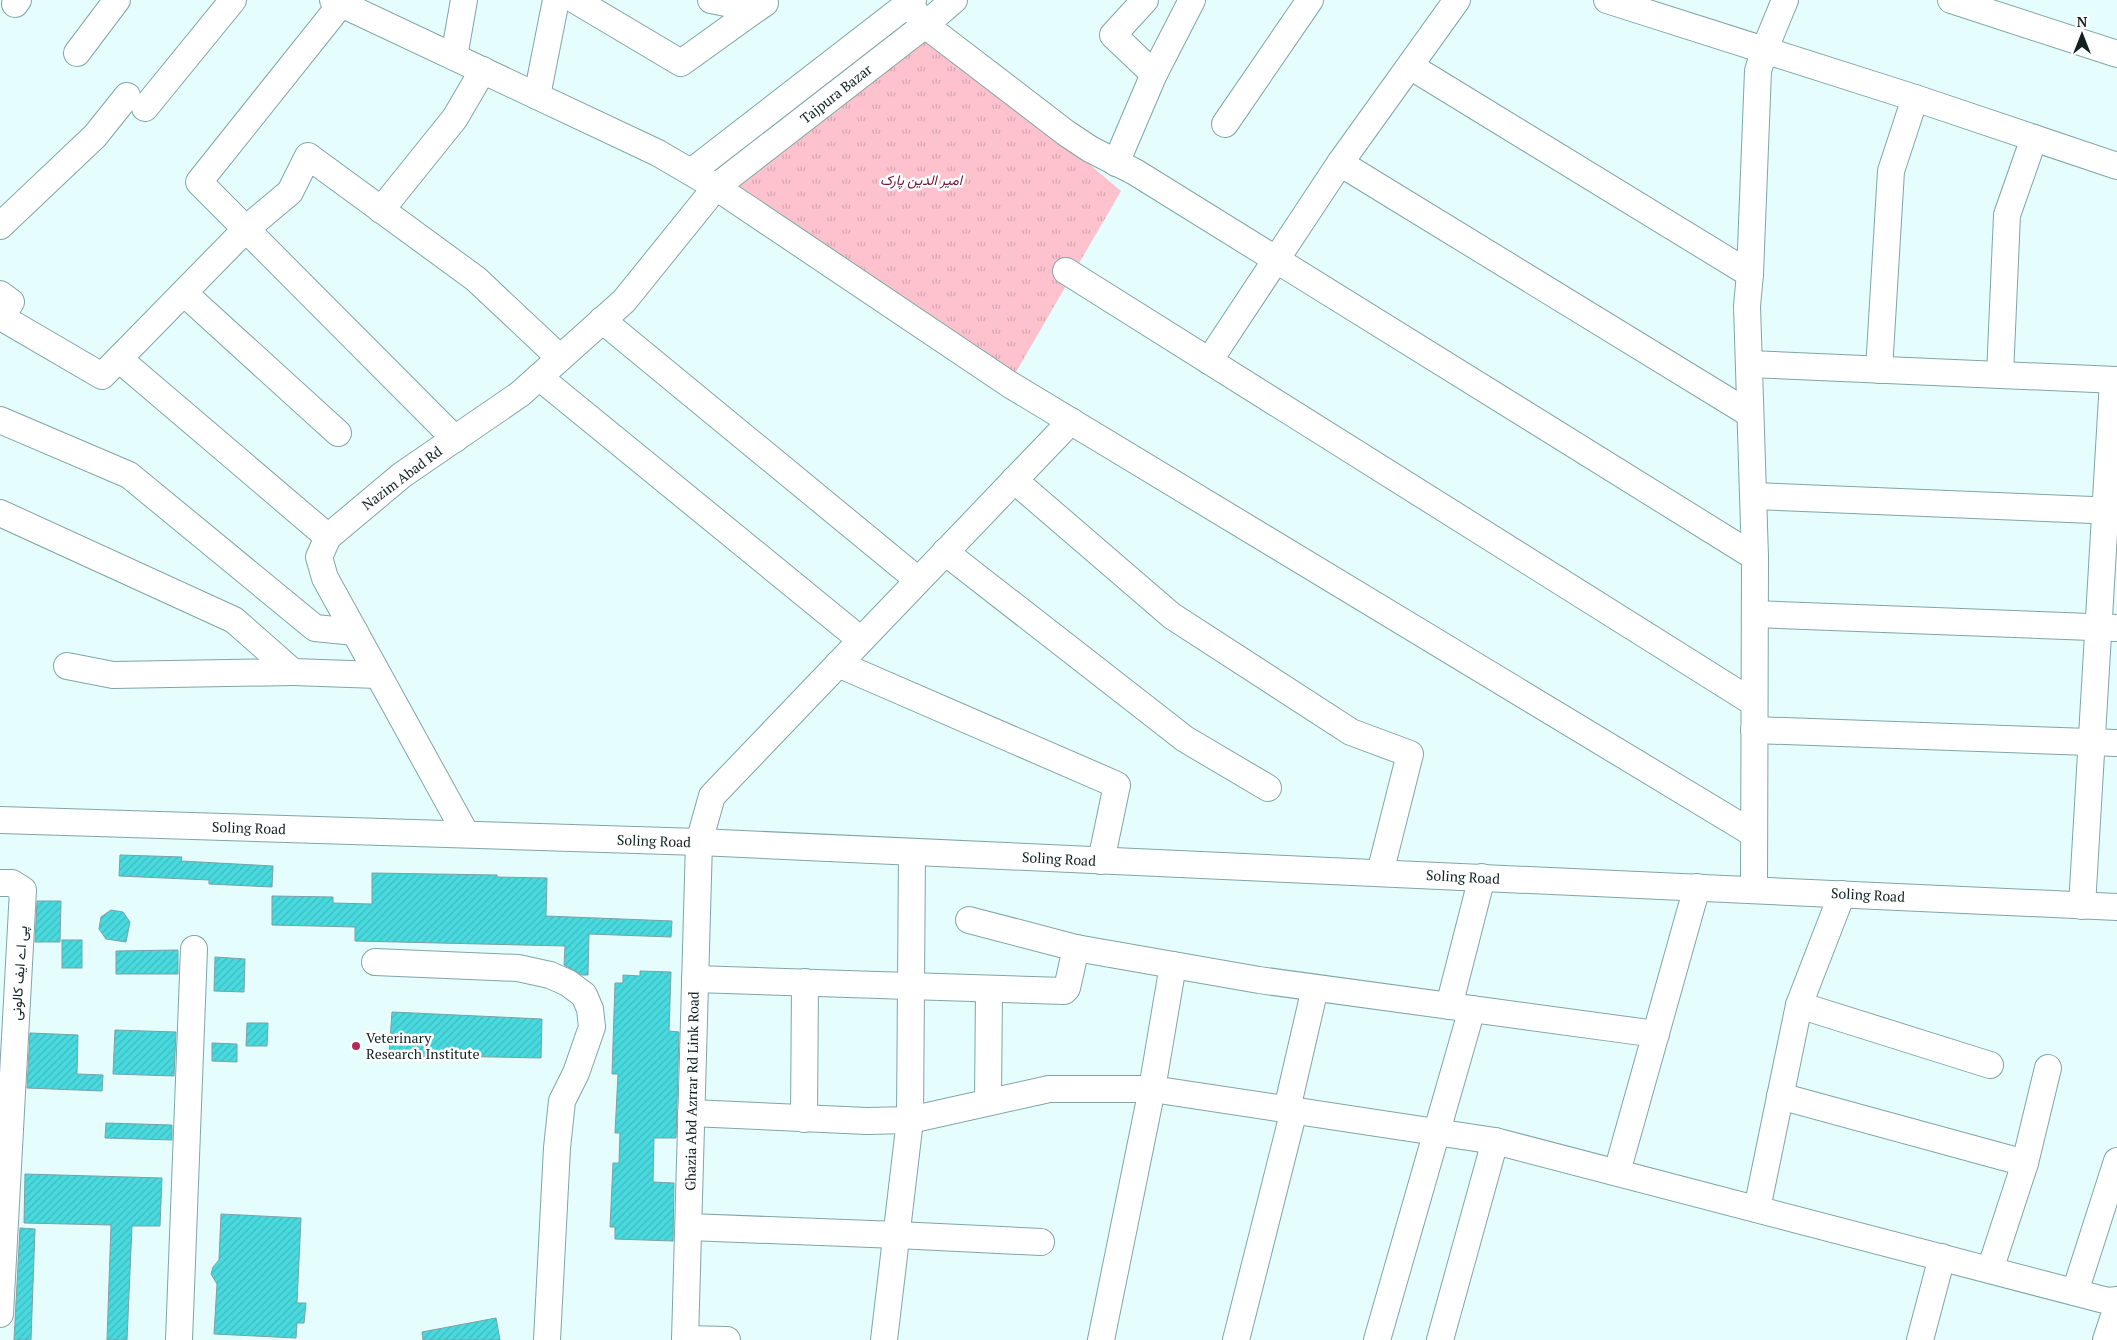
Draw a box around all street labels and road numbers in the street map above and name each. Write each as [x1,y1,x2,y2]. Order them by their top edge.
street label: Tajpura Bazar [796,59,876,128]
street label: Nazim Abad Rd [358,441,446,514]
street label: Soling Road [212,817,287,838]
street label: Soling Road [617,830,692,851]
street label: Soling Road [1022,847,1097,870]
street label: Soling Road [1426,865,1501,888]
street label: Soling Road [1831,883,1906,906]
street label: پی اے ایف کالونی [6,925,32,1021]
street label: Ghazia Abd Azrrar Rd Link Road [680,991,703,1191]

